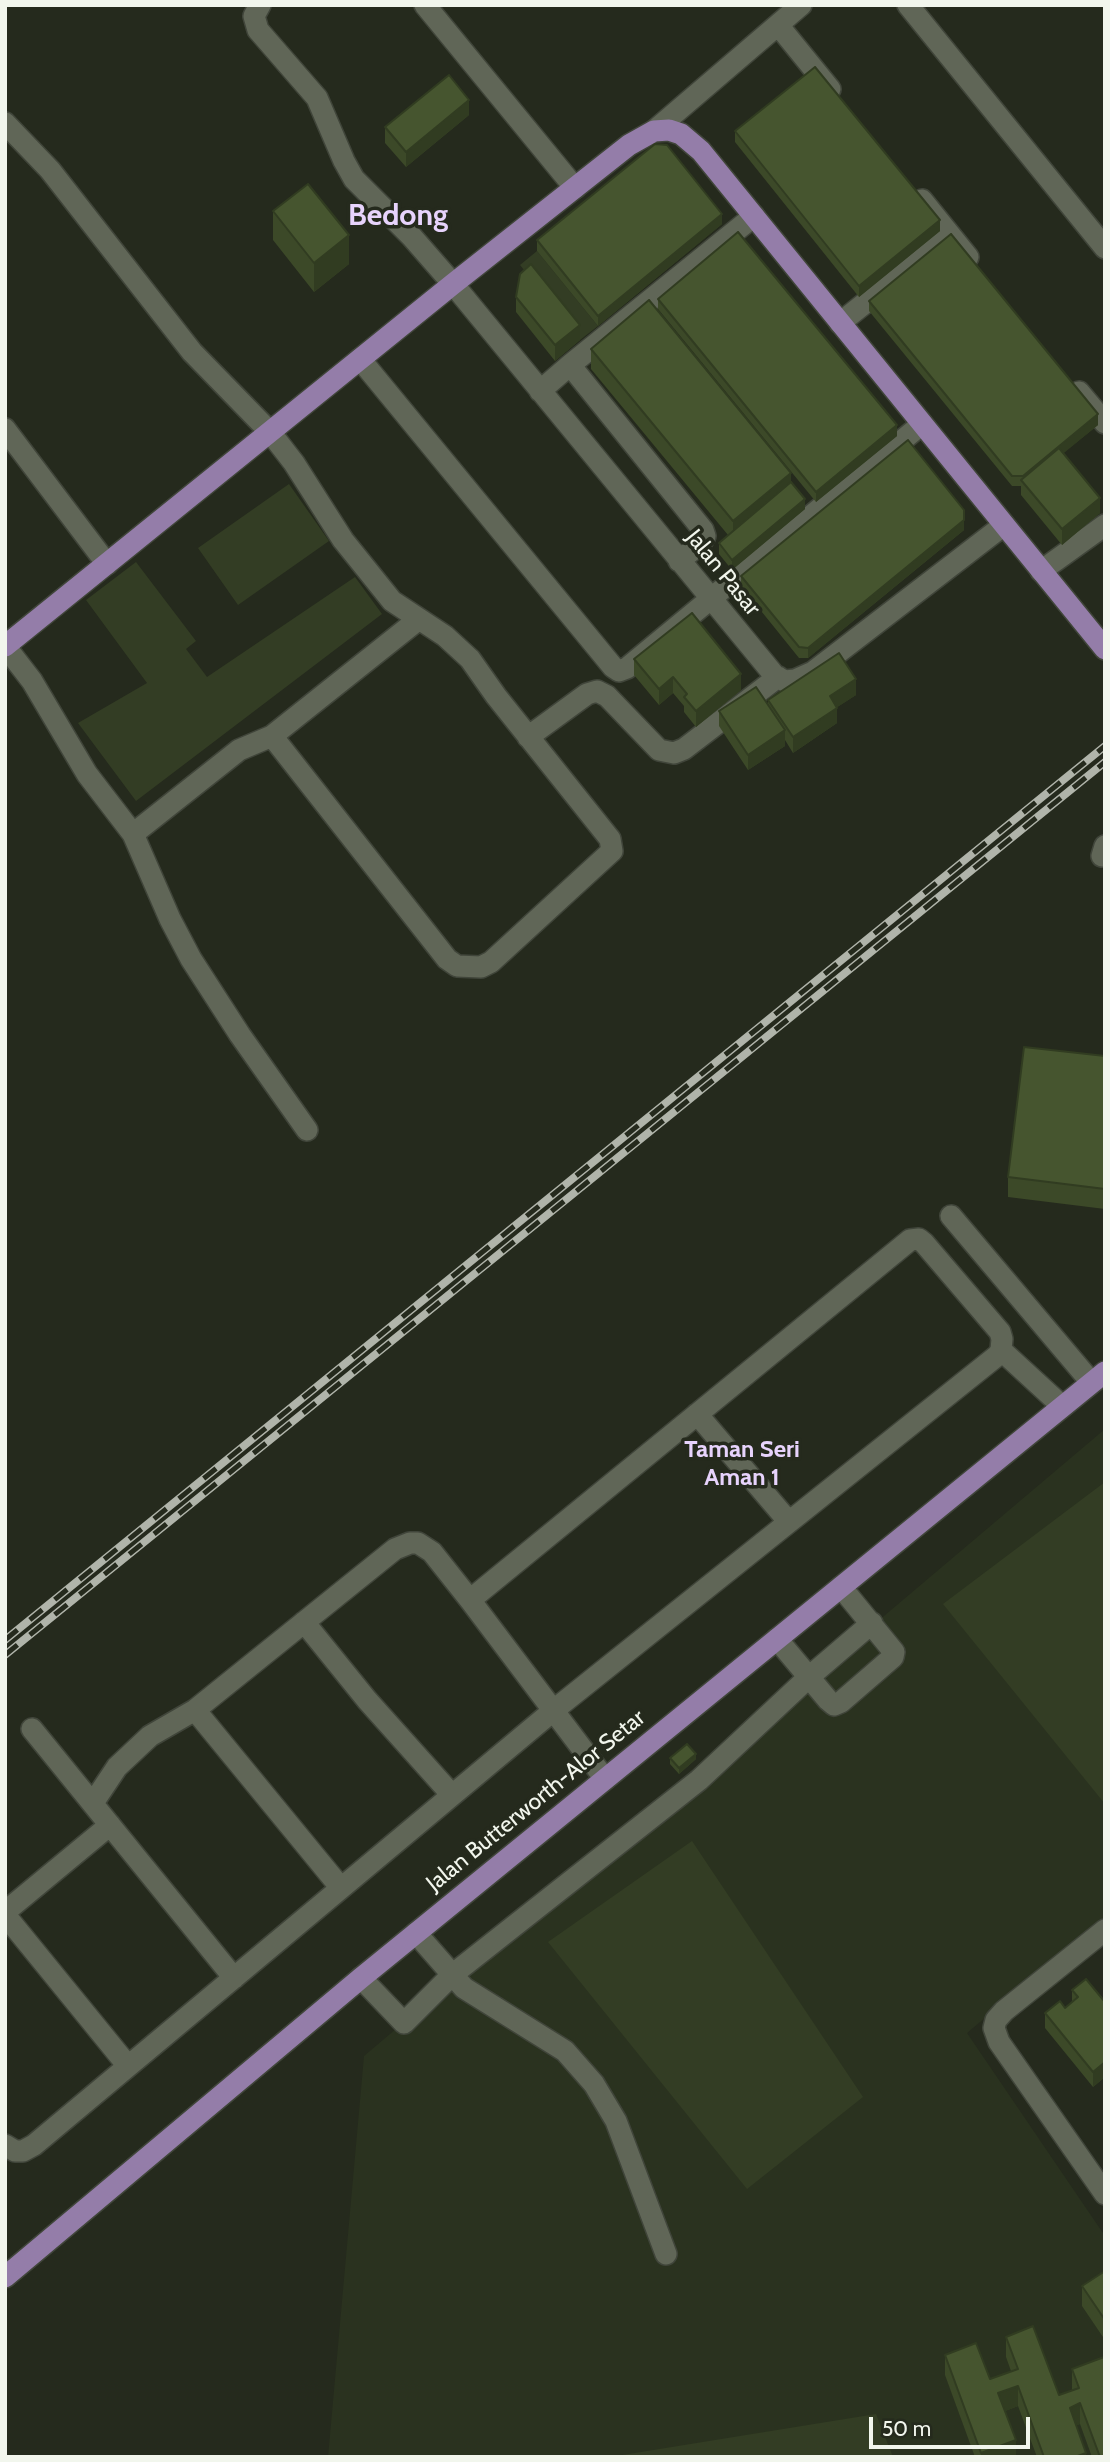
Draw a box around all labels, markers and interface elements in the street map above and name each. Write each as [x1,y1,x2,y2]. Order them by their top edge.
district label: Bedong [348,198,448,234]
street label: Jalan Pasar [680,524,766,622]
district label: Taman Seri Aman 1 [684,1436,800,1492]
street label: Jalan Butterworth-Alor Setar [421,1704,651,1898]
scale bar [872,2402,1033,2446]
text: 50 m [882,2416,931,2441]

